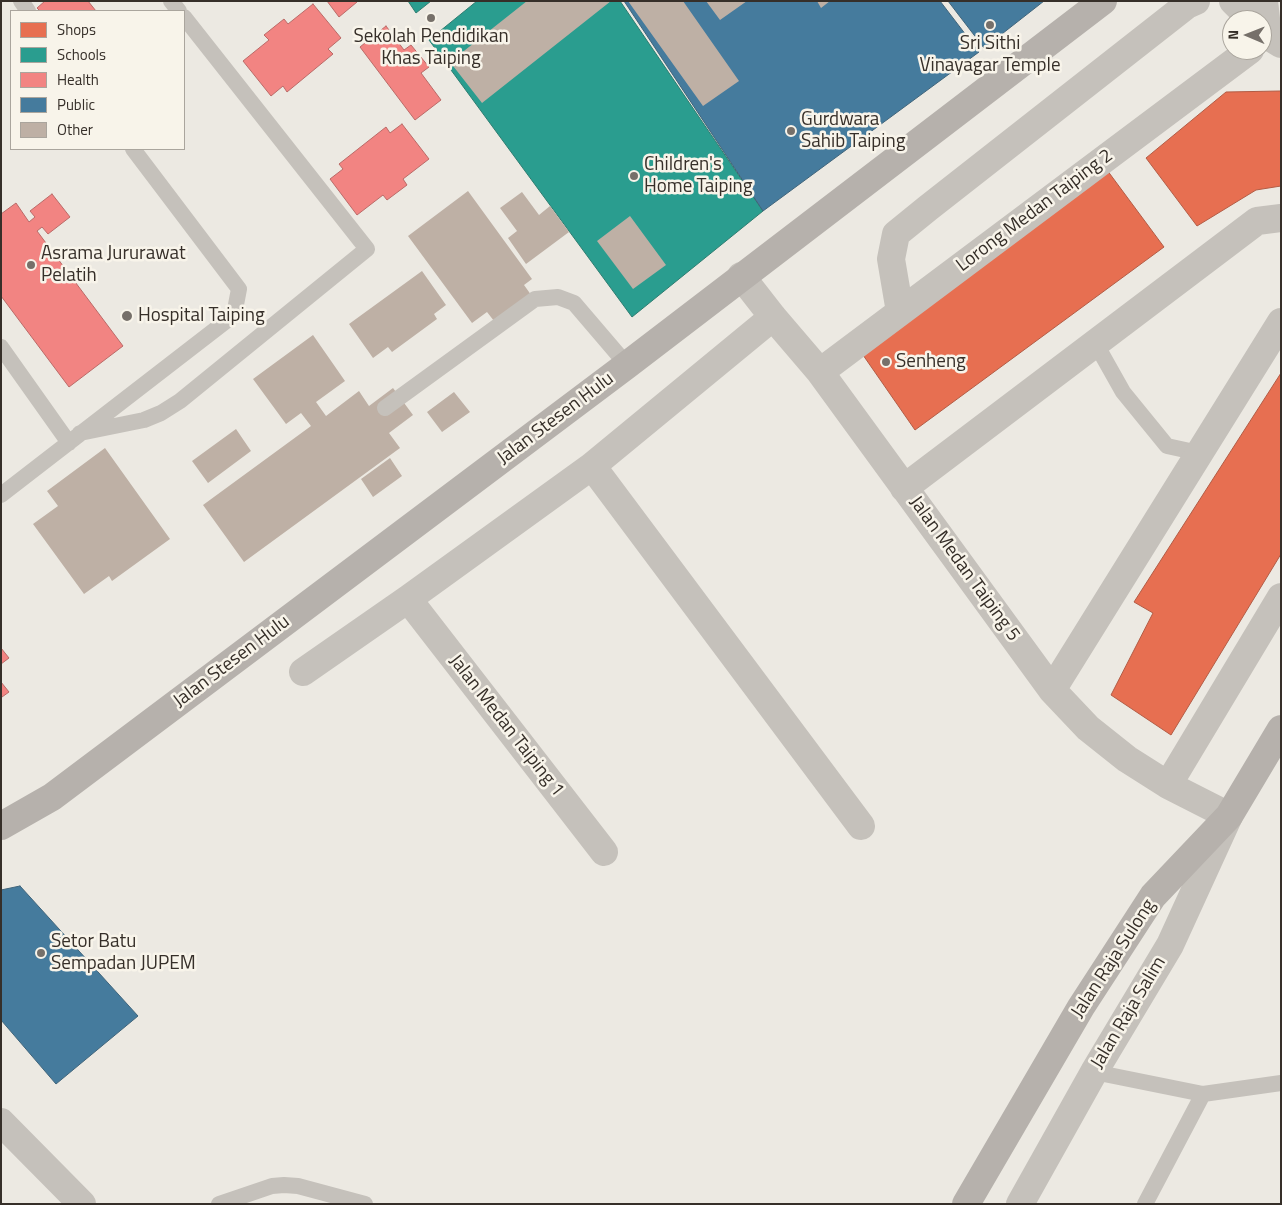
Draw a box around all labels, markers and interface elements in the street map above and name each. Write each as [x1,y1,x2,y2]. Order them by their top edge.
legend [10,10,185,150]
north arrow [1222,10,1272,60]
marker: Sekolah Pendidikan Khas Taiping [425,12,437,24]
text: Shops [57,18,96,41]
marker: Sri Sithi Vinayagar Temple [984,19,996,31]
place label: Sekolah Pendidikan Khas Taiping [353,26,509,70]
text: N [1222,30,1243,40]
place label: Sri Sithi Vinayagar Temple [919,33,1061,77]
text: Schools [57,43,106,66]
text: Health [57,68,99,91]
text: Public [57,93,95,116]
place label: Gurdwara Sahib Taiping [801,109,905,153]
text: Other [57,118,93,141]
marker: Gurdwara Sahib Taiping [785,125,797,137]
street label: Lorong Medan Taiping 2 [952,145,1118,277]
place label: Children's Home Taiping [644,154,753,198]
marker: Children's Home Taiping [628,170,640,182]
place label: Asrama Jururawat Pelatih [41,243,186,287]
marker: Asrama Jururawat Pelatih [25,259,37,271]
place label: Hospital Taiping [138,305,265,327]
marker: Hospital Taiping [120,309,134,323]
place label: Senheng [896,351,966,373]
marker: Senheng [880,356,892,368]
street label: Jalan Stesen Hulu [493,368,619,470]
street label: Jalan Medan Taiping 5 [904,492,1024,646]
street label: Jalan Stesen Hulu [169,611,295,713]
street label: Jalan Medan Taiping 1 [444,651,568,801]
street label: Jalan Raja Sulong [1067,895,1161,1023]
place label: Setor Batu Sempadan JUPEM [51,931,196,975]
marker: Setor Batu Sempadan JUPEM [35,947,47,959]
street label: Jalan Raja Salim [1087,953,1171,1073]

